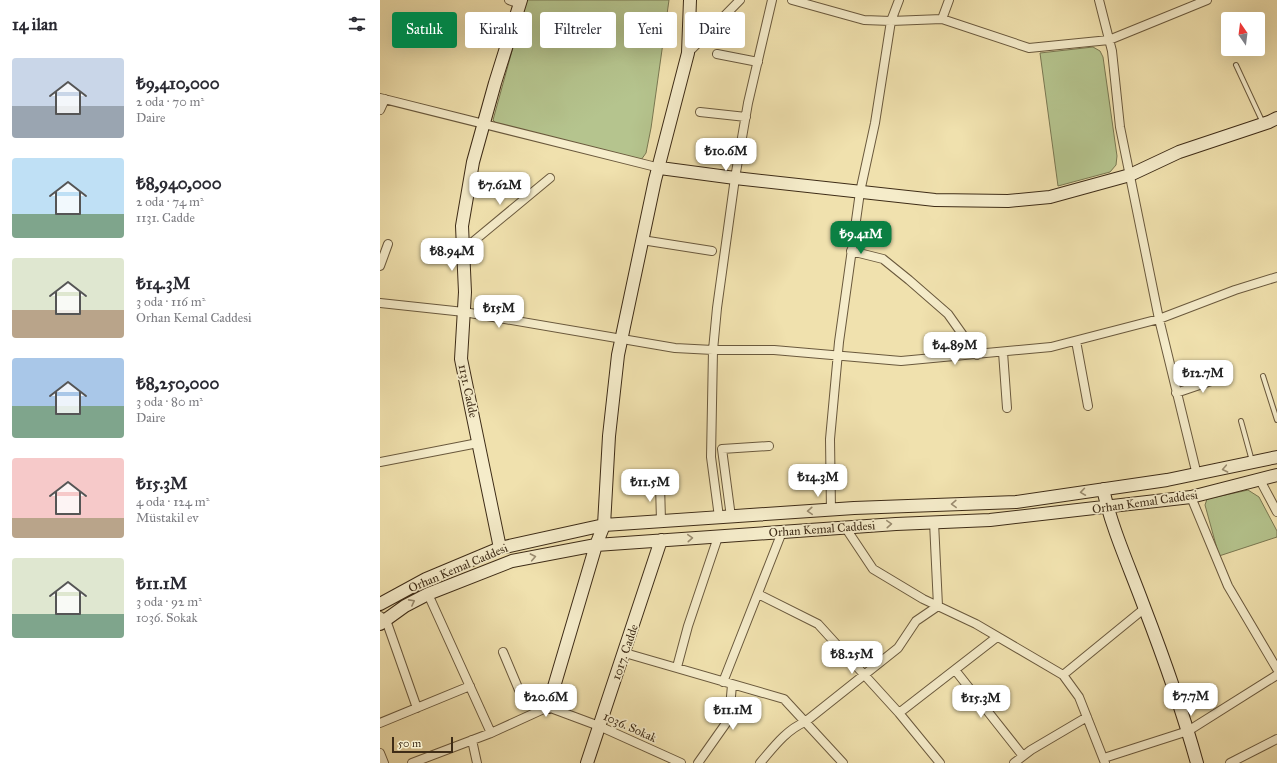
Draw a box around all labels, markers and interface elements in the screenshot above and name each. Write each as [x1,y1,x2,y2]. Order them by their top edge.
chip: Satılık [392,12,457,48]
chip: Kiralık [465,12,532,48]
chip: Filtreler [540,12,616,48]
chip: Yeni [624,12,677,48]
chip: Daire [685,12,745,48]
north arrow [1221,12,1265,56]
map controls [1221,12,1265,56]
icon: filters [346,13,368,35]
text: 14 ilan [12,14,58,35]
text: ₺9,410,000 [136,73,220,94]
icon: home [44,74,92,122]
text: 2 oda · 70 m² [136,94,204,110]
text: Daire [136,110,166,126]
pin: ₺10.6M [693,138,759,172]
text: ₺10.6M [705,143,747,159]
pin: ₺7.62M [467,172,533,206]
text: ₺8,940,000 [136,173,222,194]
icon: home [44,174,92,222]
text: ₺7.62M [478,177,522,193]
text: 2 oda · 74 m² [136,194,204,210]
text: 1131. Cadde [136,210,195,226]
pin: ₺9.41M [828,221,894,255]
text: ₺9.41M [839,226,883,242]
pin: ₺8.94M [419,238,485,272]
text: ₺8.94M [430,243,474,259]
text: ₺14.3M [136,273,190,294]
icon: home [44,274,92,322]
text: 3 oda · 116 m² [136,294,206,310]
pin: ₺15M [475,295,523,329]
text: ₺15M [483,300,515,316]
text: Orhan Kemal Caddesi [136,310,252,326]
pin: ₺4.89M [922,332,988,366]
text: ₺4.89M [933,337,977,353]
pin: ₺12.7M [1170,360,1236,394]
street label: 1131. Cadde [455,363,481,419]
text: ₺12.7M [1182,365,1224,381]
text: ₺8,250,000 [136,373,219,394]
icon: home [44,374,92,422]
text: 3 oda · 80 m² [136,394,203,410]
text: Daire [136,410,166,426]
pin: ₺14.3M [785,464,851,498]
one-way arrow [1222,465,1228,473]
pin: ₺11.5M [617,469,683,503]
text: ₺14.3M [797,469,839,485]
text: ₺15.3M [136,473,188,494]
icon: home [44,474,92,522]
text: ₺11.5M [630,474,670,490]
one-way arrow [1080,487,1086,496]
street label: Orhan Kemal Caddesi [1091,488,1199,516]
text: 4 oda · 124 m² [136,494,209,510]
one-way arrow [951,500,957,508]
one-way arrow [807,507,813,516]
text: Müstakil ev [136,510,199,526]
street label: Orhan Kemal Caddesi [768,518,876,540]
one-way arrow [886,520,892,529]
one-way arrow [687,534,693,543]
street label: Orhan Kemal Caddesi [406,540,510,595]
one-way arrow [530,553,536,561]
text: ₺11.1M [136,573,187,594]
icon: home [44,574,92,622]
text: 3 oda · 92 m² [136,594,202,610]
one-way arrow [408,600,415,607]
text: 1036. Sokak [136,610,198,626]
street label: 1017. Cadde [609,622,641,682]
pin: ₺8.25M [819,641,885,675]
text: ₺8.25M [831,646,873,662]
pin: ₺7.7M [1163,683,1219,717]
pin: ₺20.6M [513,684,579,718]
pin: ₺15.3M [948,685,1014,719]
text: ₺7.7M [1173,688,1209,704]
text: ₺20.6M [524,689,568,705]
text: ₺15.3M [961,690,1001,706]
pin: ₺11.1M [700,697,766,731]
text: ₺11.1M [714,702,752,718]
street label: 1036. Sokak [601,709,659,745]
scale bar [392,735,453,754]
text: 50 m [398,737,421,750]

